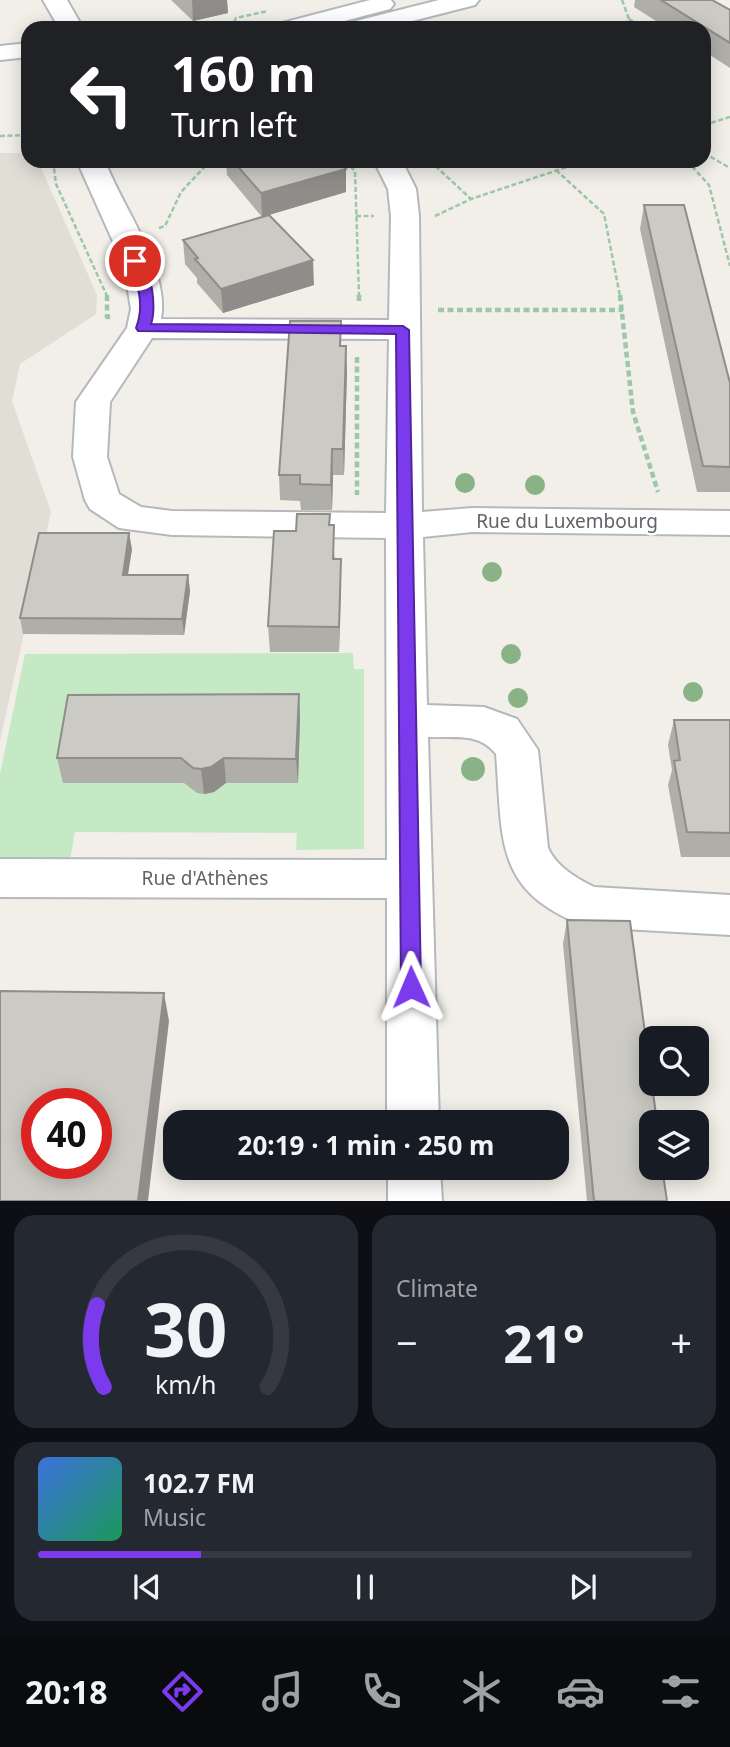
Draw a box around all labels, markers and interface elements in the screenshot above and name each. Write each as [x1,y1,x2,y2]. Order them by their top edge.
text: 160 m [171,40,316,106]
icon: left [56,49,147,140]
text: Turn left [171,103,297,146]
pin [105,231,165,291]
icon: arrive [116,242,154,280]
street label: Rue du Luxembourg [476,508,658,534]
street label: Rue d'Athènes [142,865,268,891]
position arrow [374,950,448,1024]
map controls [639,1026,709,1180]
button: search [639,1026,709,1096]
speed limit sign: 40 [21,1088,112,1179]
button: layers [639,1110,709,1180]
text: 20:19 · 1 min · 250 m [238,1127,494,1163]
text: Climate [396,1272,478,1304]
text: 30 [144,1280,228,1379]
text: 21° [503,1307,585,1378]
text: − [396,1316,418,1368]
text: + [670,1316,692,1368]
text: km/h [155,1367,217,1401]
text: 102.7 FM [143,1465,255,1501]
text: Music [143,1501,206,1533]
icon: previous [128,1568,166,1606]
icon: pause [346,1568,384,1606]
icon: next [564,1568,602,1606]
icon: directions [158,1667,207,1716]
icon: music [258,1667,307,1716]
icon: phone [357,1667,406,1716]
icon: climate [457,1667,506,1716]
icon: car [556,1667,605,1716]
icon: filters [656,1667,705,1716]
text: 20:18 [25,1670,107,1713]

